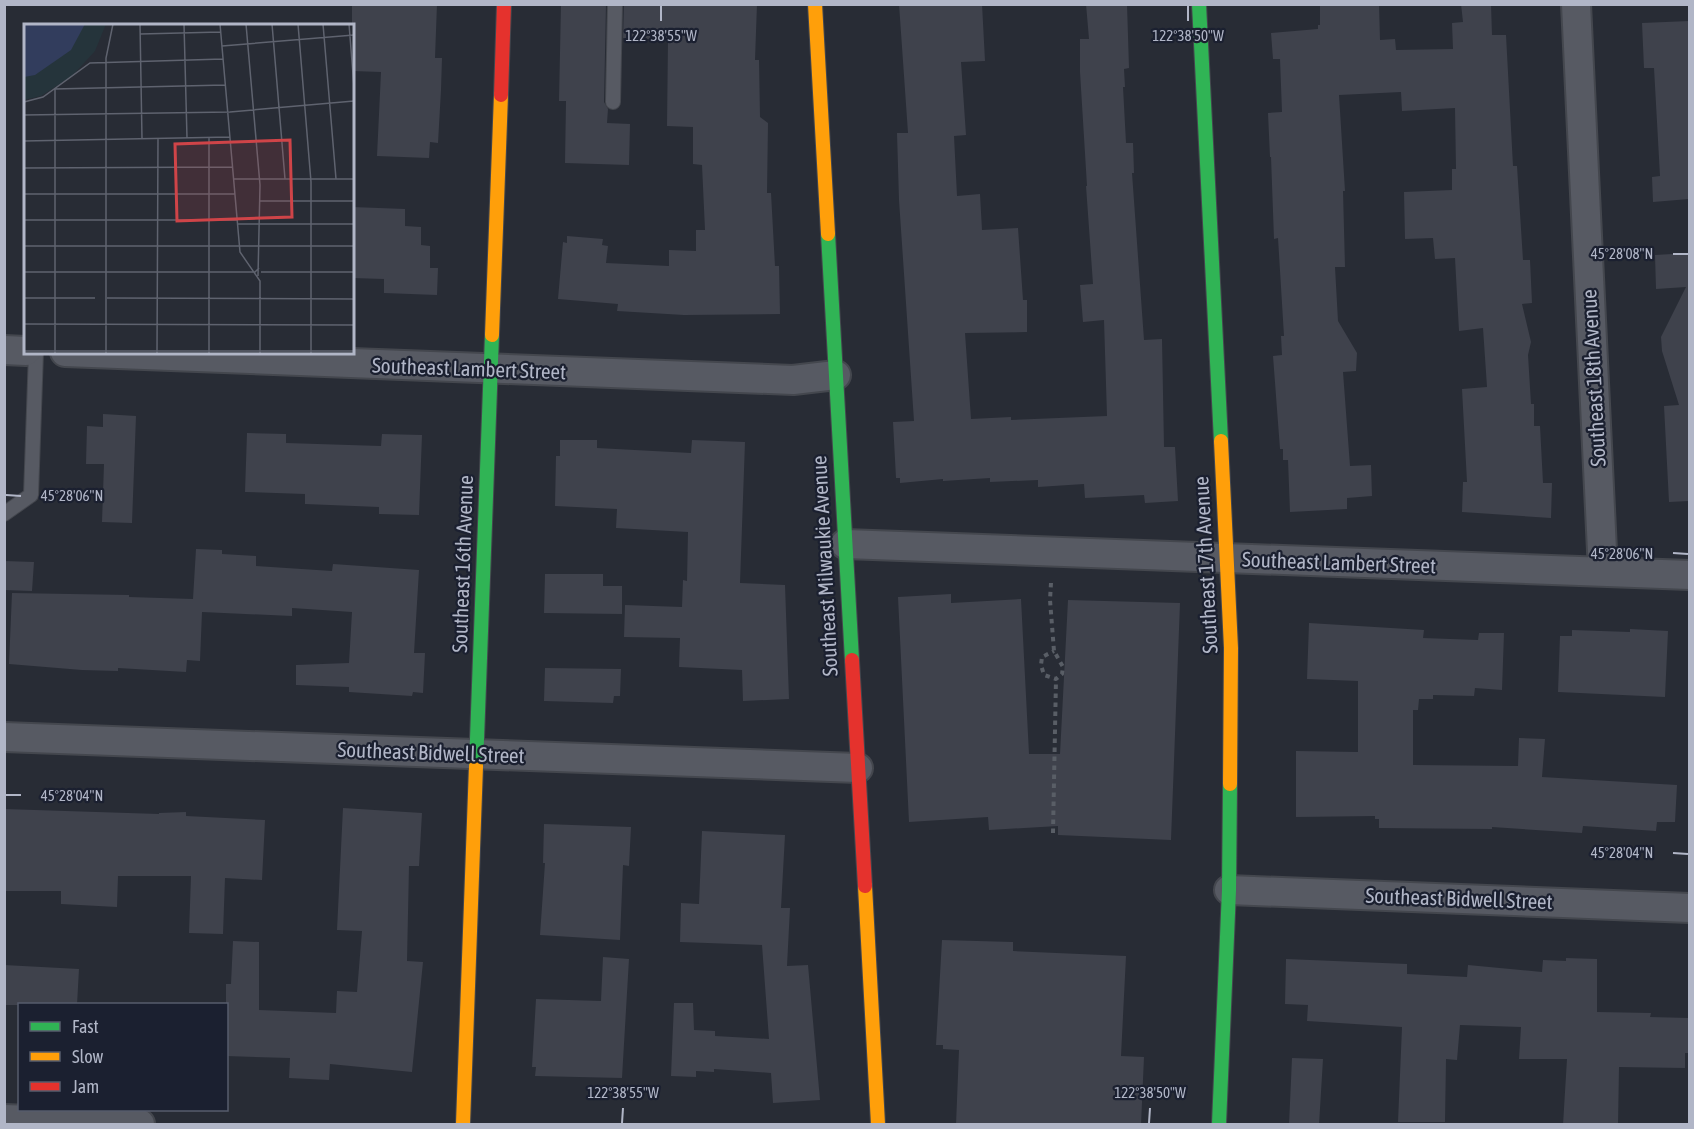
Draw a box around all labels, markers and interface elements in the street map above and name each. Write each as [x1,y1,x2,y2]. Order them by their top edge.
inset map [24,24,354,354]
text: 122°38'55"W [625,27,697,44]
text: 122°38'50"W [1152,27,1224,44]
text: 45°28'08"N [1591,245,1653,262]
street label: Southeast 18th Avenue [1576,289,1610,467]
street label: Southeast Lambert Street [372,353,566,383]
street label: Southeast Milwaukie Avenue [806,455,842,677]
street label: Southeast 16th Avenue [447,475,477,653]
street label: Southeast 17th Avenue [1188,476,1222,654]
text: 45°28'06"N [41,487,103,504]
text: 45°28'06"N [1591,545,1653,562]
street label: Southeast Lambert Street [1242,547,1436,577]
street label: Southeast Bidwell Street [337,737,525,767]
text: 45°28'04"N [41,787,103,804]
text: 45°28'04"N [1591,844,1653,861]
street label: Southeast Bidwell Street [1365,883,1553,913]
legend [18,1003,228,1111]
text: Fast [72,1016,99,1037]
text: Slow [72,1046,103,1067]
text: Jam [72,1076,99,1097]
text: 122°38'55"W [587,1084,659,1101]
text: 122°38'50"W [1114,1084,1186,1101]

